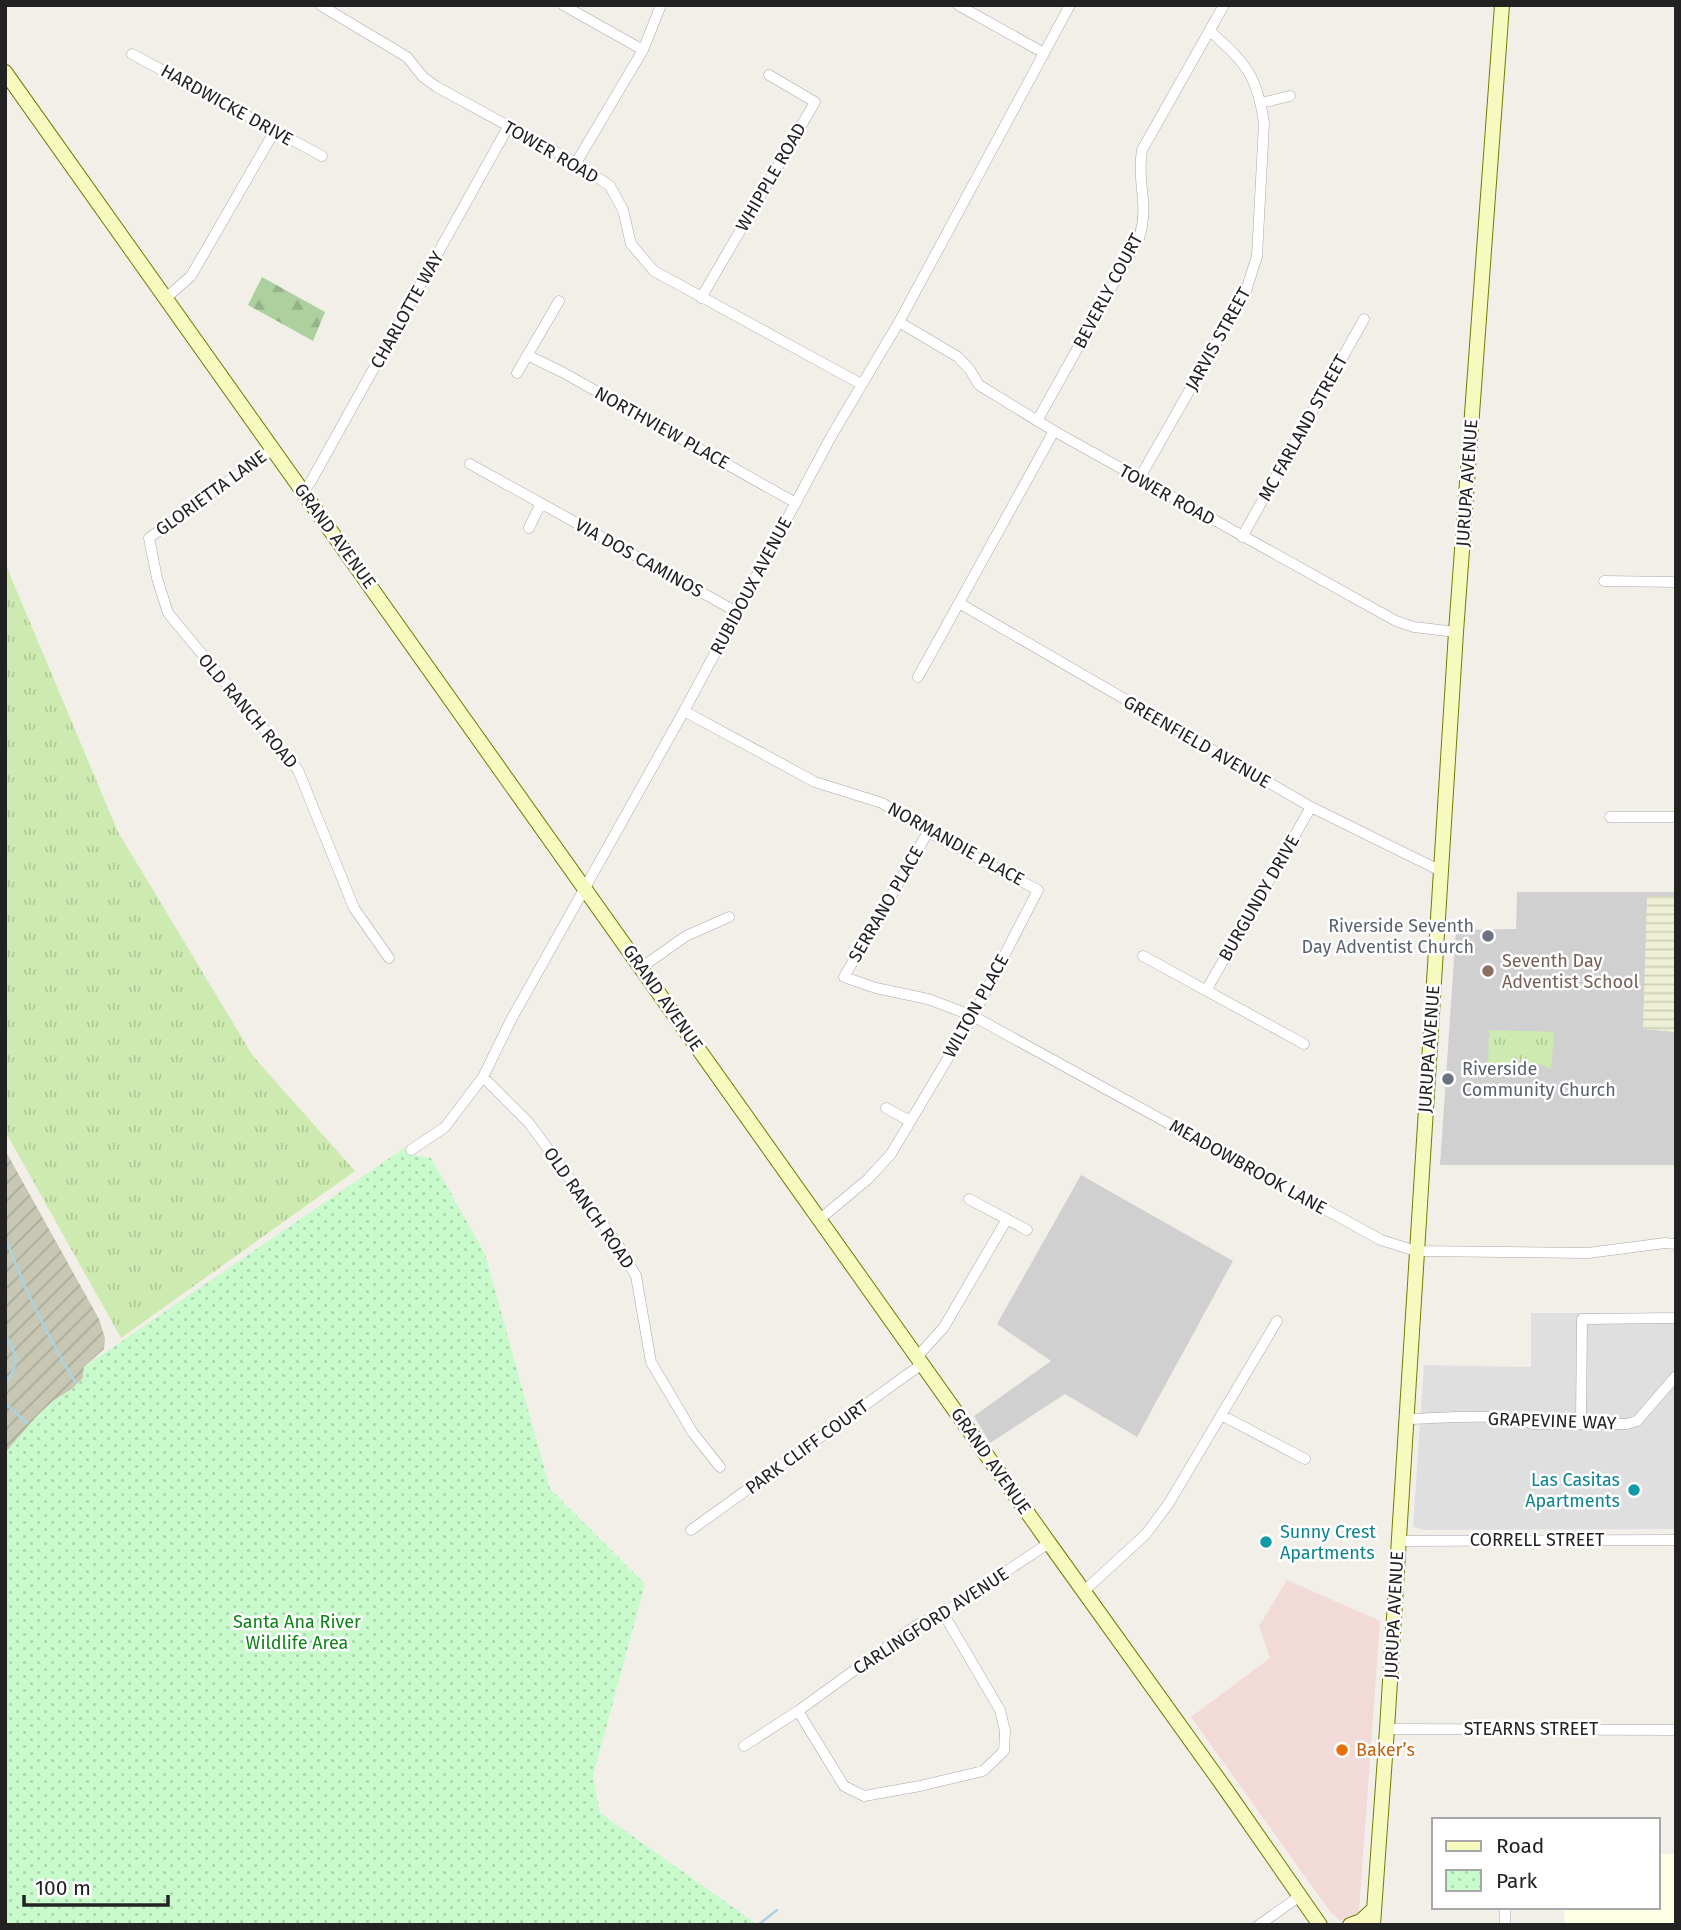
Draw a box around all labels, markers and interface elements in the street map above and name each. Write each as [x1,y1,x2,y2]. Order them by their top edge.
street label: HARDWICKE DRIVE [157,60,297,150]
street label: TOWER ROAD [500,116,602,188]
street label: WHIPPLE ROAD [731,119,811,235]
street label: BEVERLY COURT [1068,229,1148,352]
street label: CHARLOTTE WAY [366,247,448,372]
street label: JARVIS STREET [1181,283,1256,394]
street label: MC FARLAND STREET [1254,350,1353,505]
street label: NORTHVIEW PLACE [591,382,733,474]
street label: JURUPA AVENUE [1452,418,1482,548]
street label: GLORIETTA LANE [151,445,271,541]
street label: TOWER ROAD [1115,460,1219,530]
street label: GRAND AVENUE [289,479,381,593]
street label: RUBIDOUX AVENUE [705,513,797,659]
street label: VIA DOS CAMINOS [571,514,707,602]
street label: OLD RANCH ROAD [194,649,302,773]
street label: GREENFIELD AVENUE [1119,691,1275,793]
street label: NORMANDIE PLACE [884,797,1028,891]
street label: BURGUNDY DRIVE [1214,831,1304,965]
street label: SERRANO PLACE [844,842,928,966]
place label: Riverside Seventh Day Adventist Church [1301,915,1474,958]
marker: Riverside Seventh Day Adventist Church [1480,928,1496,944]
street label: GRAND AVENUE [618,941,708,1055]
street label: WILTON PLACE [938,950,1014,1062]
place label: Seventh Day Adventist School [1502,950,1639,993]
marker: Seventh Day Adventist School [1480,963,1496,979]
street label: JURUPA AVENUE [1414,984,1444,1114]
place label: Riverside Community Church [1462,1058,1616,1101]
marker: Riverside Community Church [1440,1071,1456,1087]
street label: MEADOWBROOK LANE [1166,1115,1330,1219]
street label: OLD RANCH ROAD [539,1143,639,1273]
street label: PARK CLIFF COURT [741,1395,873,1499]
street label: GRAND AVENUE [946,1404,1036,1518]
street label: GRAPEVINE WAY [1487,1408,1617,1434]
place label: Las Casitas Apartments [1525,1469,1620,1512]
marker: Las Casitas Apartments [1626,1482,1642,1498]
place label: Sunny Crest Apartments [1280,1521,1376,1564]
street label: CORRELL STREET [1470,1529,1605,1551]
marker: Sunny Crest Apartments [1258,1534,1274,1550]
street label: JURUPA AVENUE [1380,1550,1408,1680]
street label: CARLINGFORD AVENUE [849,1562,1013,1680]
park label: Santa Ana River Wildlife Area [233,1611,361,1654]
street label: STEARNS STREET [1464,1718,1599,1740]
place label: Baker’s [1356,1739,1415,1761]
marker: Baker’s [1334,1742,1350,1758]
legend [1432,1818,1660,1909]
text: Road [1496,1833,1544,1859]
scale bar [24,1864,168,1908]
text: Park [1496,1868,1538,1894]
text: 100 m [35,1875,91,1901]

